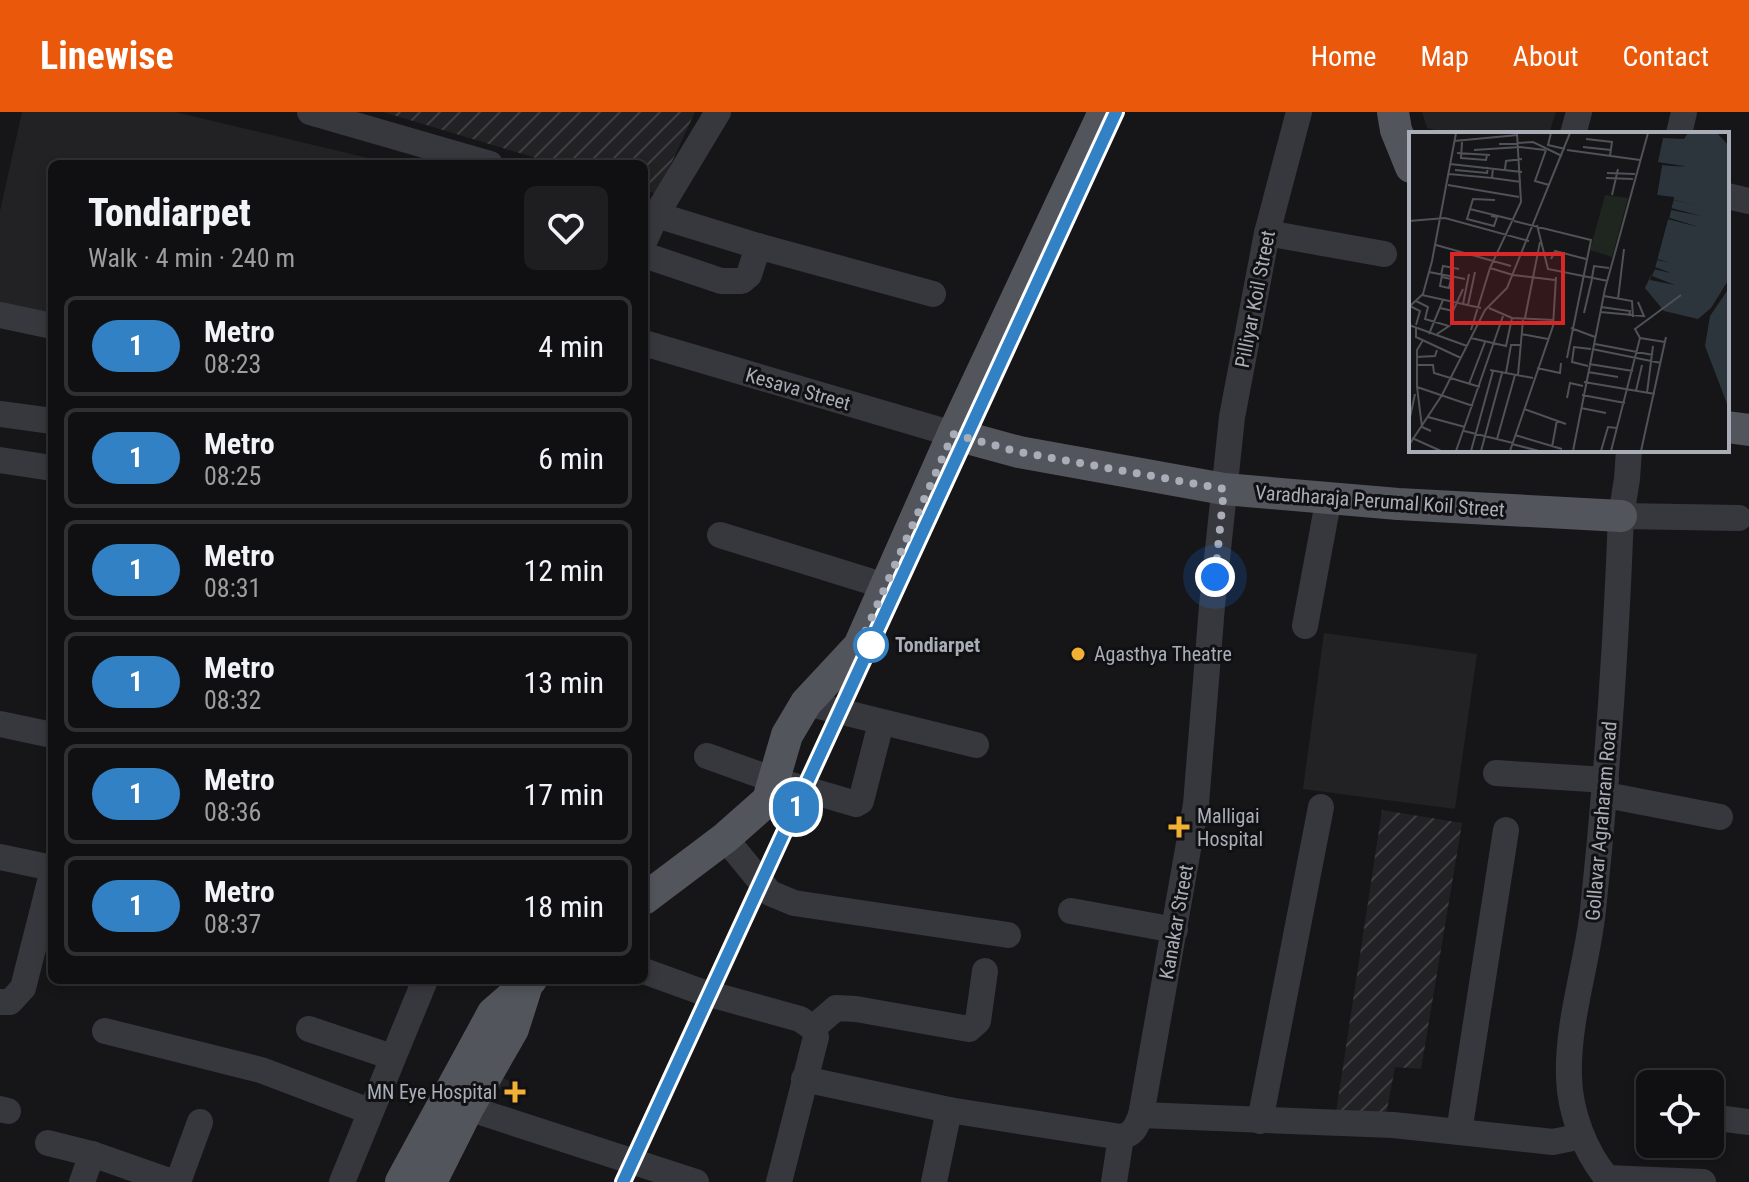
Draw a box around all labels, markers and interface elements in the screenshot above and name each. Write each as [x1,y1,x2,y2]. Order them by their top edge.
text: Linewise [40,34,174,78]
text: Home [1311,40,1376,73]
text: Map [1420,40,1469,73]
text: About [1513,40,1579,73]
text: Contact [1623,40,1709,73]
inset map [1409,132,1729,452]
button: heart [524,186,608,270]
text: Tondiarpet [88,191,251,235]
street label: Pilliyar Koil Street [1230,228,1280,370]
text: Walk · 4 min · 240 m [88,243,295,273]
text: Metro [204,314,275,349]
text: 1 [129,329,143,362]
text: 4 min [538,329,604,364]
text: 08:23 [204,349,261,379]
street label: Kesava Street [743,363,853,415]
text: Metro [204,426,275,461]
text: 1 [129,441,143,474]
text: 6 min [538,441,604,476]
text: 08:25 [204,461,261,491]
street label: Varadharaja Perumal Koil Street [1254,480,1506,522]
text: Metro [204,538,275,573]
text: 1 [129,553,143,586]
text: 12 min [523,553,604,588]
your location [1195,557,1235,597]
text: 08:31 [204,573,261,603]
marker: Tondiarpet [854,628,888,662]
place label: Tondiarpet [895,633,980,657]
place label: Agasthya Theatre [1094,642,1232,666]
marker: Agasthya Theatre [1069,645,1087,663]
text: Metro [204,650,275,685]
text: 1 [129,665,143,698]
text: 13 min [523,665,604,700]
text: 08:32 [204,685,261,715]
street label: Gollavar Agraharam Road [1580,720,1622,922]
text: Metro [204,762,275,797]
text: 1 [129,777,143,810]
text: 17 min [523,777,604,812]
line badge: 1 [770,781,822,833]
text: 1 [789,790,803,823]
text: 08:36 [204,797,261,827]
place label: Malligai Hospital [1197,804,1263,851]
marker: Malligai Hospital [1168,816,1190,838]
street label: Kanakar Street [1154,863,1198,981]
text: Metro [204,874,275,909]
text: 1 [129,889,143,922]
text: 18 min [523,889,604,924]
text: 08:37 [204,909,261,939]
map controls [1636,1070,1724,1158]
button: locate [1636,1070,1724,1158]
place label: MN Eye Hospital [367,1080,497,1104]
marker: MN Eye Hospital [504,1081,526,1103]

